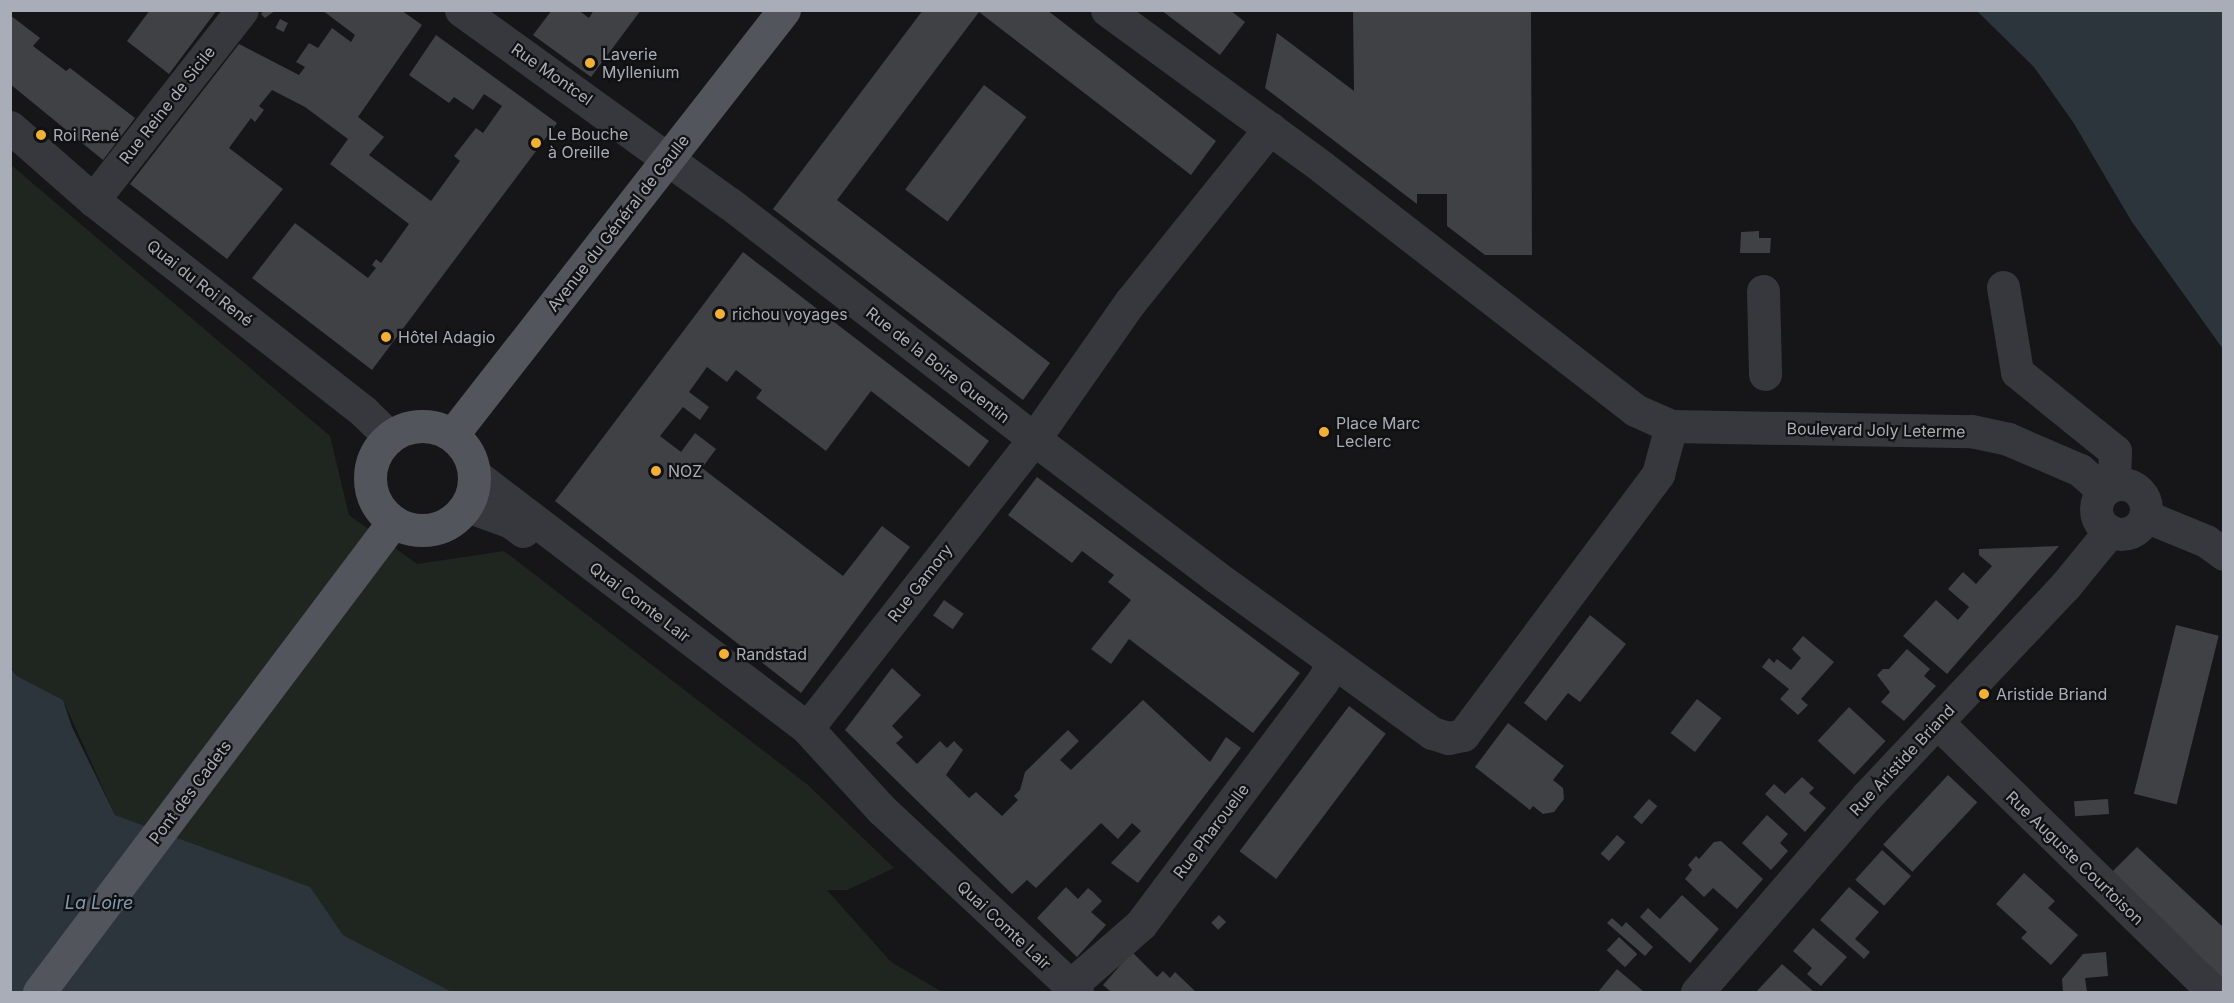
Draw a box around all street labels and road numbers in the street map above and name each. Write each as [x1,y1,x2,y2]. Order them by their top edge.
street label: Rue Montcel [508,39,596,109]
street label: Rue Reine de Sicile [115,42,219,168]
street label: Avenue du Général de Gaulle [543,131,693,315]
street label: Quai du Roi René [143,236,257,330]
street label: Rue de la Boire Quentin [862,303,1014,427]
street label: Boulevard Joly Leterme [1786,419,1966,441]
street label: Rue Gamory [884,540,956,626]
street label: Quai Comte Lair [586,558,694,646]
street label: Rue Aristide Briand [1846,701,1958,819]
street label: Pont des Cadets [145,737,235,847]
street label: Rue Pharouelle [1169,780,1253,882]
street label: Rue Auguste Courtoison [2002,787,2148,929]
street label: Quai Comte Lair [953,877,1055,973]

